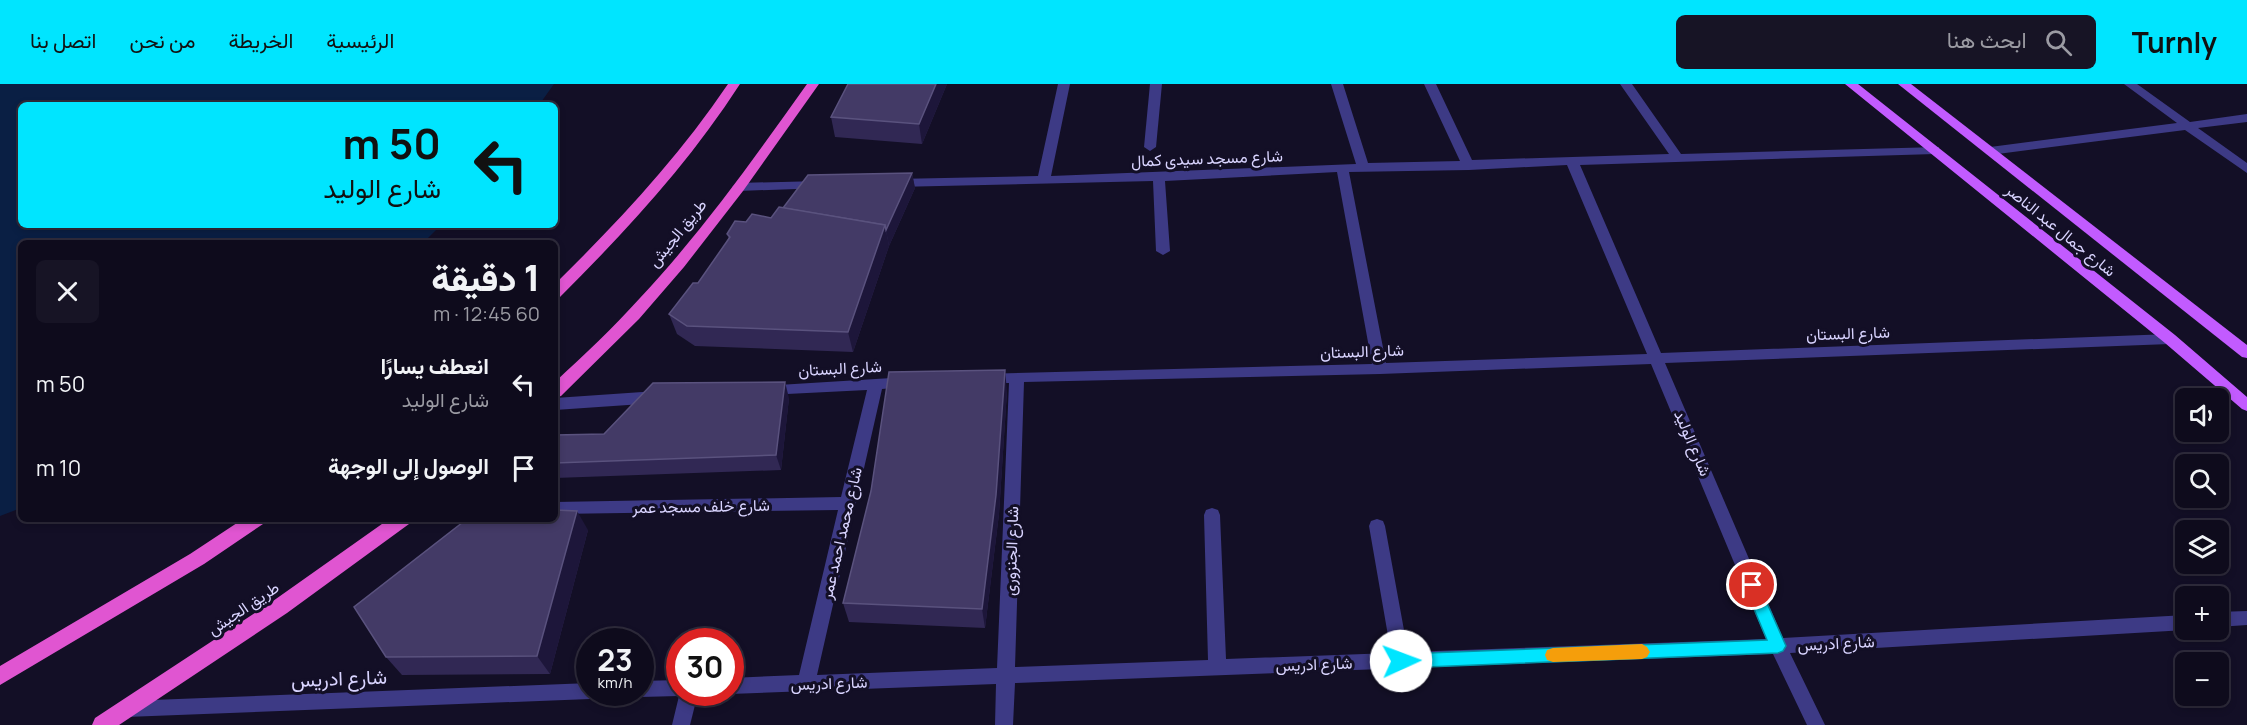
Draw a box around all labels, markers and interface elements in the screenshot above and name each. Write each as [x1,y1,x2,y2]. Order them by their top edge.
search box [1676,15,2096,69]
text: Turnly [2132,23,2217,61]
text: ابحث هنا [1947,25,2027,55]
text: اتصل بنا [30,26,96,54]
text: من نحن [129,26,195,54]
text: الخريطة [228,26,293,54]
text: الرئيسية [326,26,394,54]
icon: search [2042,26,2075,59]
text: 50 m [343,114,441,172]
icon: left [462,126,540,204]
street label: شارع مسجد سيدى كمال [1131,144,1283,173]
text: شارع الوليد [323,169,441,206]
street label: شارع جمال عبد الناصر [2000,178,2121,282]
street label: طريق الجيش [643,194,711,272]
text: 1 دقيقة [431,253,540,302]
button: close [36,260,99,323]
text: 60 m · 12:45 [433,300,540,327]
street label: شارع البستان [1806,321,1890,346]
street label: شارع البستان [1320,339,1404,364]
text: انعطف يسارًا [380,351,489,381]
street label: شارع البستان [798,355,883,382]
icon: left [507,368,540,401]
text: 50 m [36,369,85,399]
text: شارع الوليد [402,386,489,413]
map controls [2175,388,2229,706]
button: sound [2175,388,2229,442]
street label: شارع الوليد [1668,407,1717,480]
text: الوصول إلى الوجهة [328,451,489,481]
icon: arrive [507,452,540,485]
text: 10 m [36,453,81,483]
button: search [2175,454,2229,508]
street label: شارع محمد احمد عمر [815,465,868,602]
street label: شارع خلف مسجد عمر [631,494,770,519]
street label: شارع الجنزورى [998,506,1025,596]
button: layers [2175,520,2229,574]
pin [1726,559,1777,610]
icon: arrive [1735,568,1768,601]
street label: طريق الجيش [203,576,283,640]
button: + [2175,586,2229,640]
speed limit sign: 30 [666,628,744,706]
position arrow [1369,629,1433,693]
street label: شارع ادريس [1797,630,1875,657]
text: 23 [597,639,633,680]
street label: شارع ادريس [1275,652,1353,677]
button: − [2175,652,2229,706]
street label: شارع ادريس [290,663,388,694]
street label: شارع ادريس [790,671,868,696]
text: km/h [598,672,632,693]

